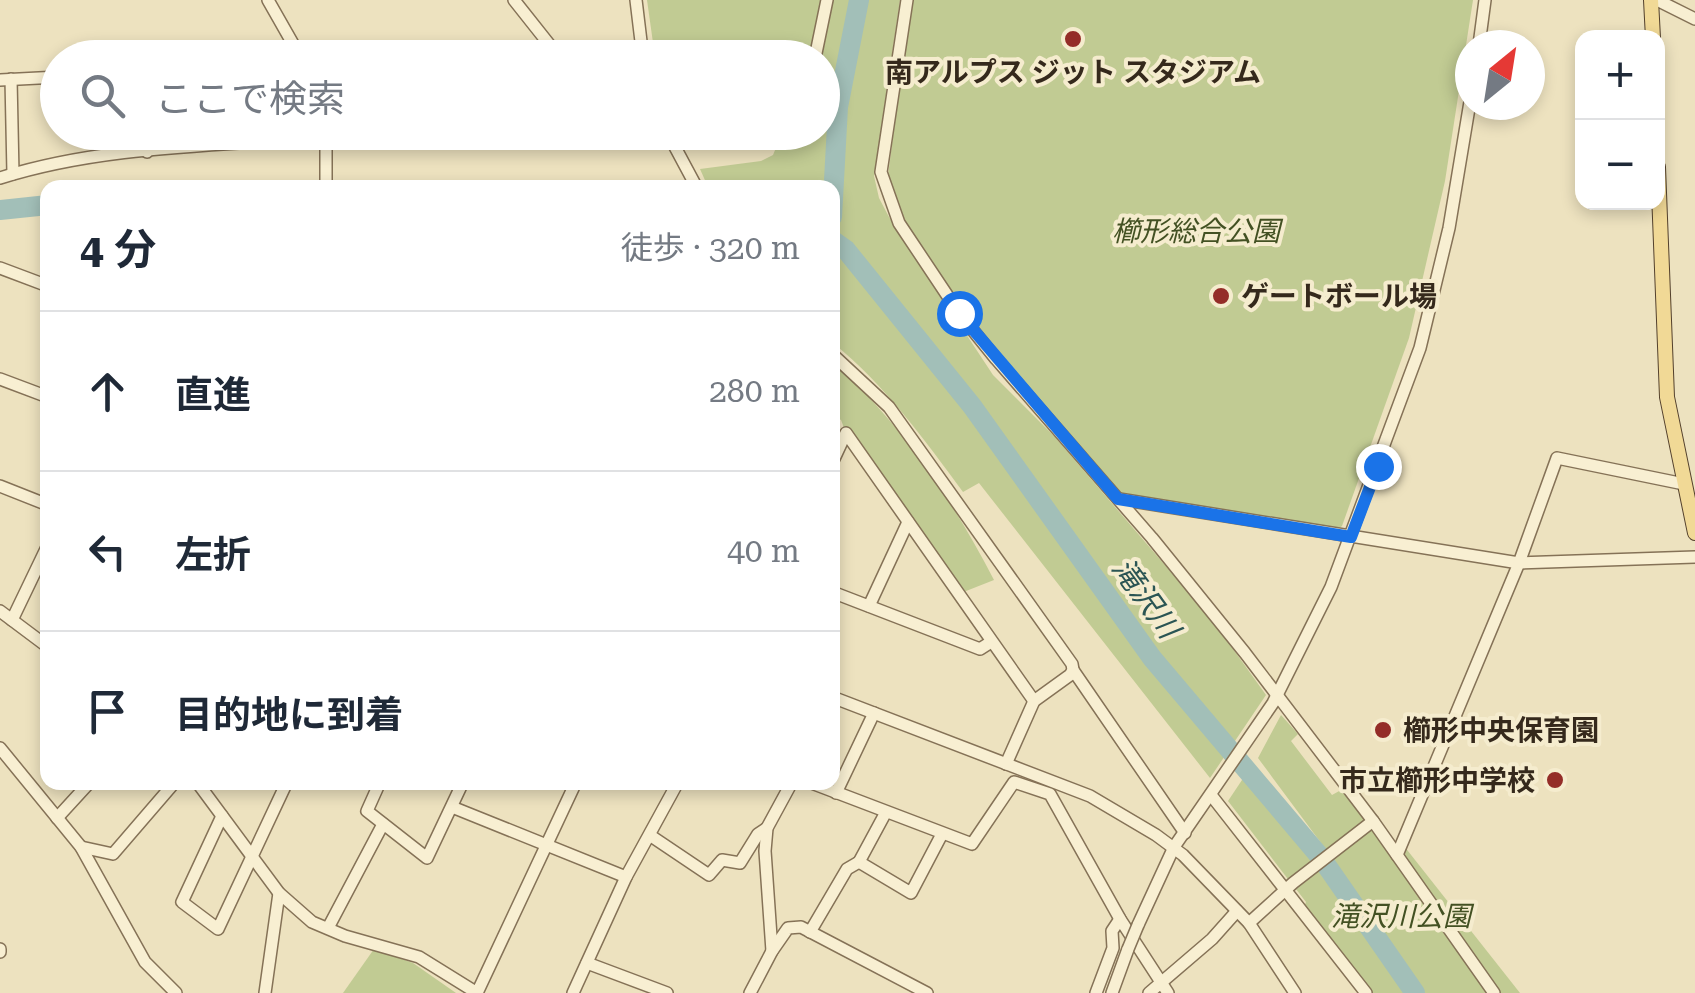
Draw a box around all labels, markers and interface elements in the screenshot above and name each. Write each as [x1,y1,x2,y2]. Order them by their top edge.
marker: 南アルプス ジット スタジアム [1062,28,1084,50]
north arrow [1455,30,1545,120]
map controls [1575,30,1665,210]
button: + [1575,30,1665,120]
search box [40,40,840,150]
place label: 南アルプス ジット スタジアム [885,56,1261,89]
icon: search [75,68,130,123]
text: ここで検索 [155,77,345,121]
button: − [1575,120,1665,210]
park label: 櫛形総合公園 [1112,215,1284,248]
text: 4 分 [80,225,156,274]
text: 徒歩 · 320 m [621,229,800,267]
place label: ゲートボール場 [1241,280,1437,313]
marker: ゲートボール場 [1210,285,1232,307]
route start [937,291,983,337]
icon: ahead [80,364,135,419]
text: 280 m [709,372,800,410]
text: 直進 [175,373,251,417]
route end [1356,444,1402,490]
icon: left [80,524,135,579]
text: 40 m [727,532,800,570]
text: 左折 [175,533,251,577]
water label: 滝沢川 [1105,551,1188,647]
icon: arrive [80,684,135,739]
text: 目的地に到着 [175,693,403,737]
place label: 櫛形中央保育園 [1403,714,1599,747]
marker: 櫛形中央保育園 [1372,719,1394,741]
place label: 市立櫛形中学校 [1339,764,1535,797]
marker: 市立櫛形中学校 [1544,769,1566,791]
park label: 滝沢川公園 [1331,900,1475,933]

